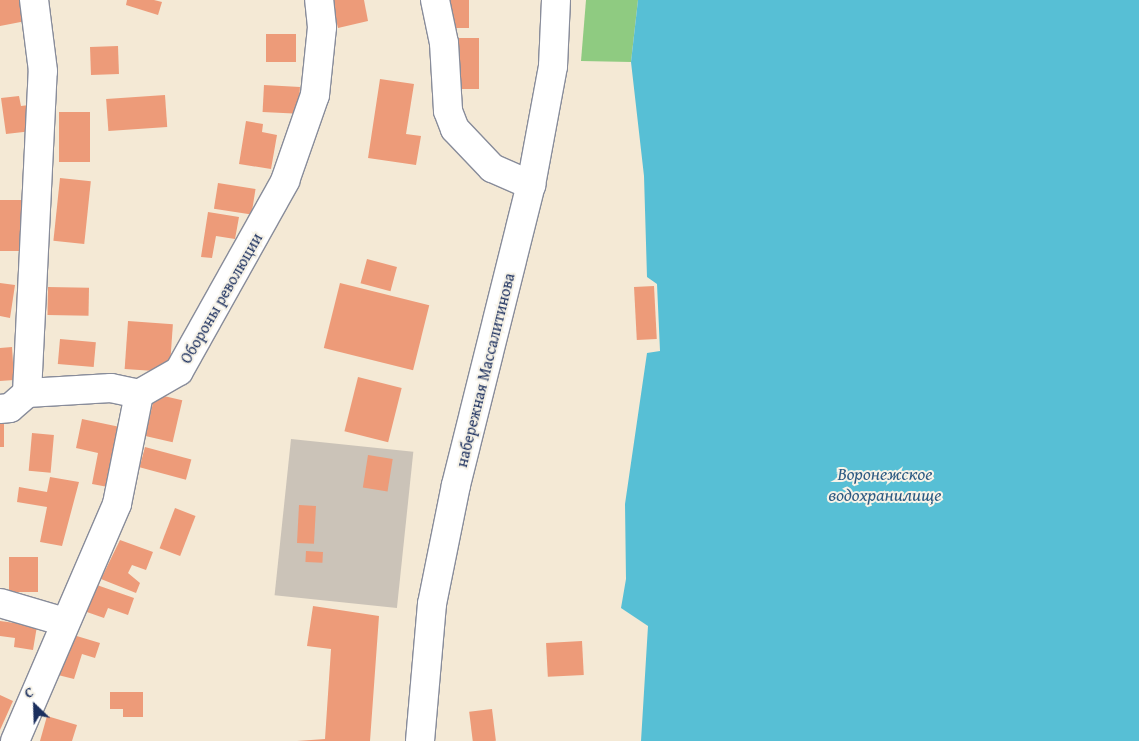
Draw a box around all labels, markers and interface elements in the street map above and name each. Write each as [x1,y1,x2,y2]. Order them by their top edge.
street label: Обороны революции [176,229,266,367]
street label: набережная Массалитинова [452,271,518,469]
water label: Воронежское водохранилище [828,464,942,506]
north arrow [10,681,60,731]
text: С [21,682,37,703]

